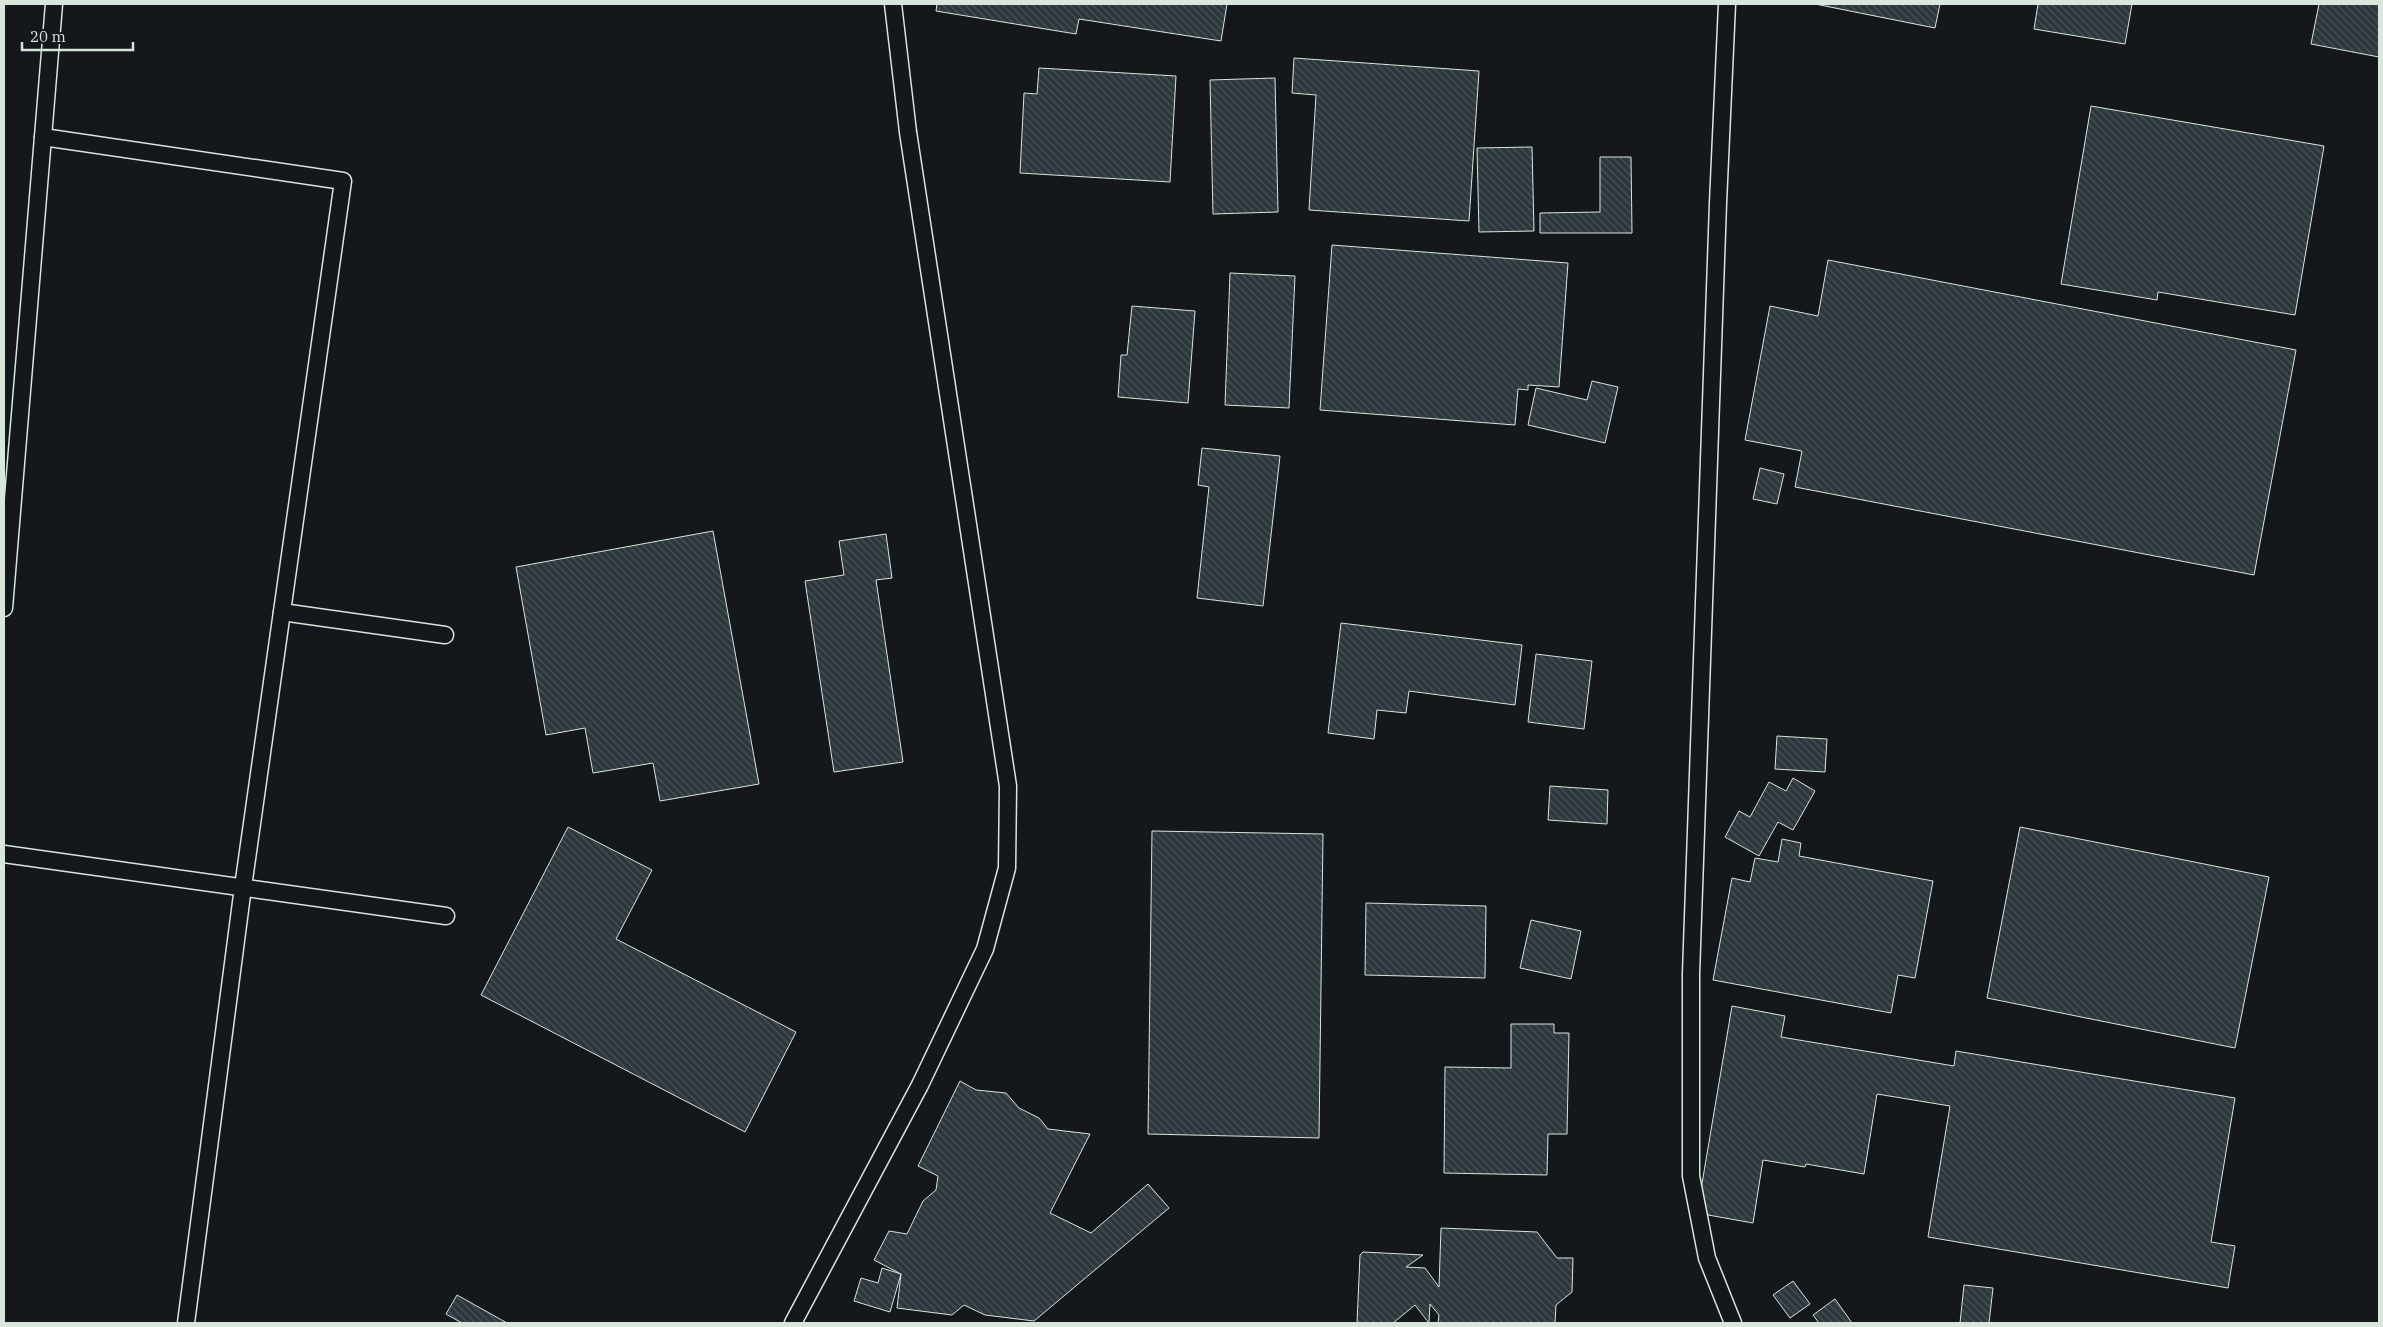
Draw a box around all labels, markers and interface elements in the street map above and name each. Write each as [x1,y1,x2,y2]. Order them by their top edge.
scale bar [22,20,134,52]
text: 20 m [30,27,66,46]

